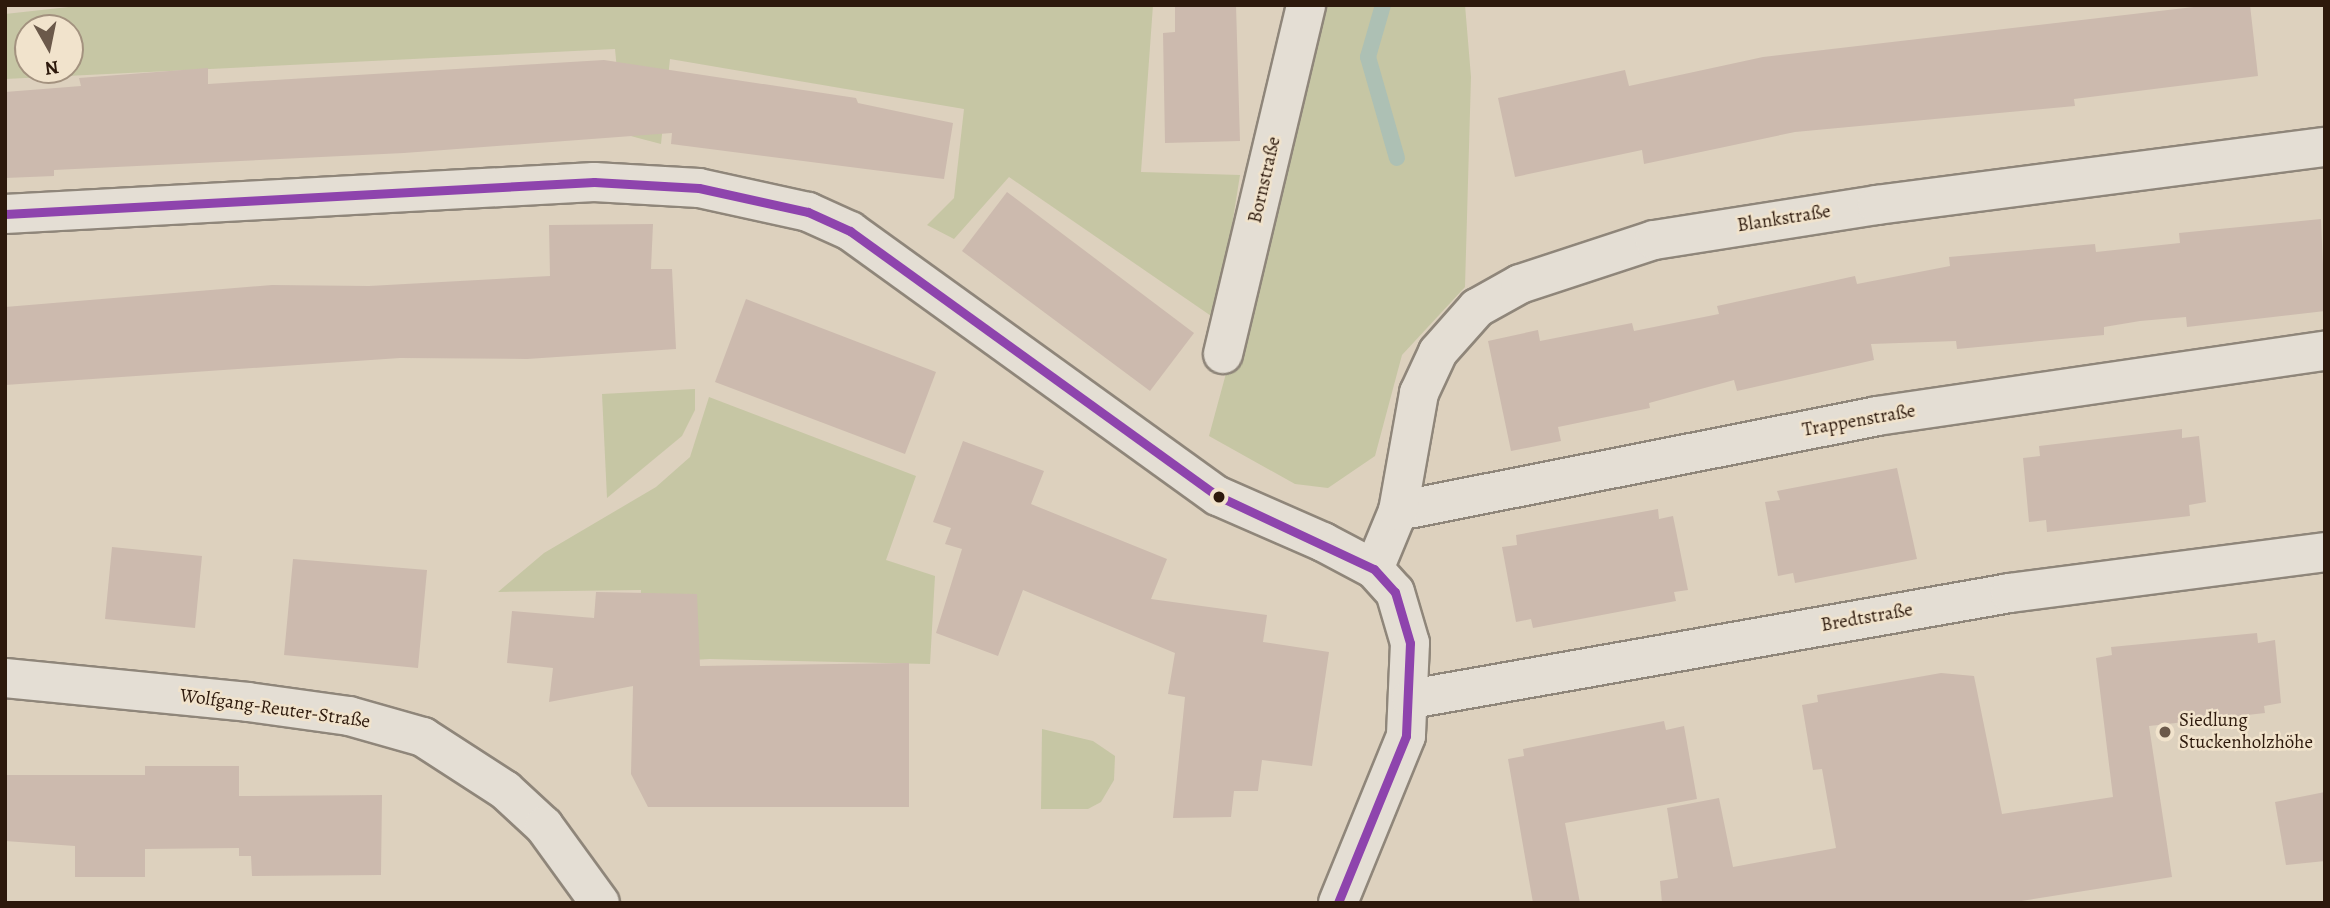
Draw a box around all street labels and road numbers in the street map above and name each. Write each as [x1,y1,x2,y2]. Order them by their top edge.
street label: Bornstraße [1244,135,1286,225]
street label: Blankstraße [1736,200,1832,238]
street label: Trappenstraße [1801,400,1917,442]
street label: Bredtstraße [1819,599,1915,637]
street label: Wolfgang-Reuter-Straße [178,684,372,734]

